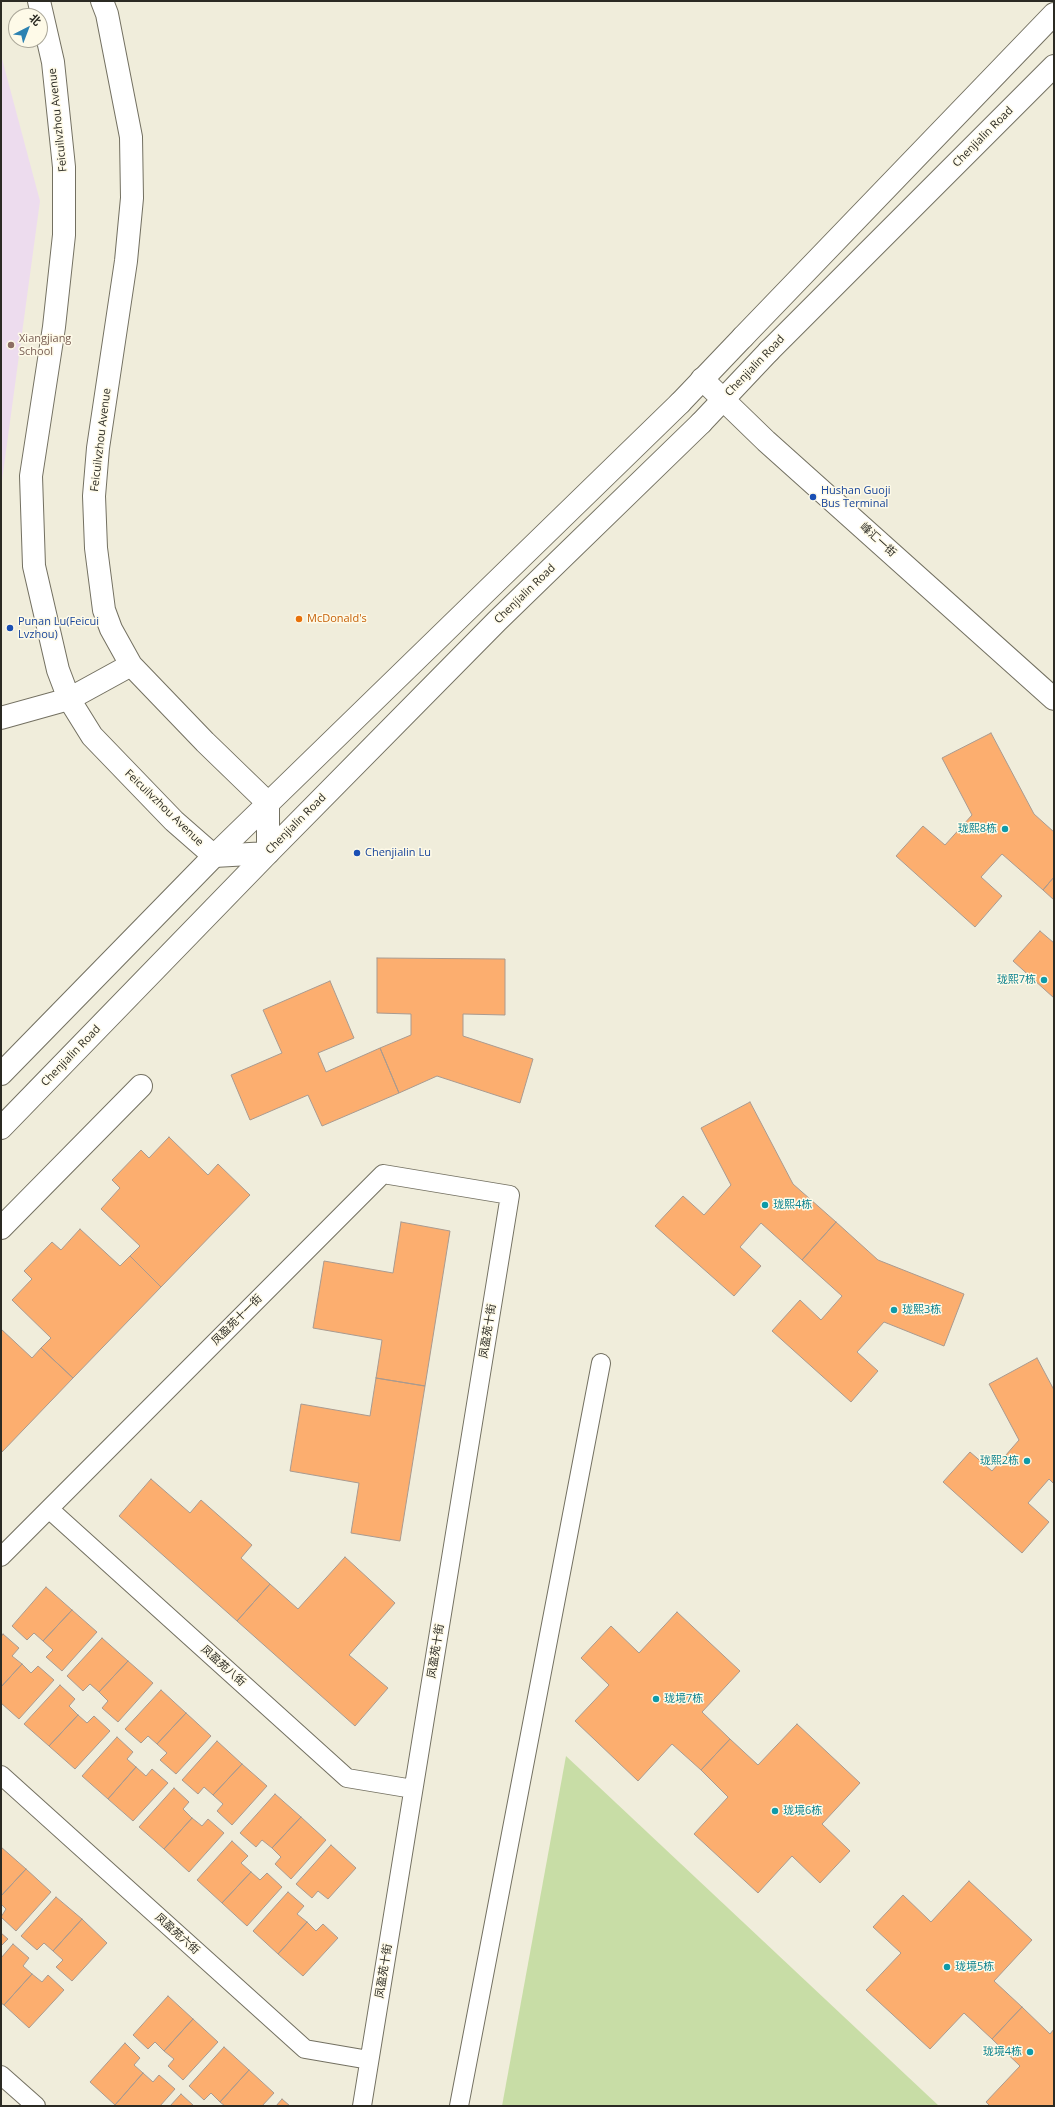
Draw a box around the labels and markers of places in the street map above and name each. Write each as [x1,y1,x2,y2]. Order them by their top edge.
place label: Xiangjiang School [19,332,71,358]
marker: Xiangjiang School [6,340,16,350]
place label: Hushan Guoji Bus Terminal [821,484,890,510]
marker: Hushan Guoji Bus Terminal [808,492,818,502]
place label: McDonald's [307,612,367,626]
marker: McDonald's [294,614,304,624]
place label: Punan Lu(Feicui Lvzhou) [18,615,99,641]
marker: Punan Lu(Feicui Lvzhou) [5,623,15,633]
place label: 珑熙8栋 [958,822,997,836]
marker: 珑熙8栋 [1000,824,1010,834]
place label: Chenjialin Lu [365,846,431,860]
marker: Chenjialin Lu [352,848,362,858]
place label: 珑熙7栋 [997,973,1036,987]
marker: 珑熙7栋 [1039,975,1049,985]
place label: 珑熙4栋 [773,1198,812,1212]
marker: 珑熙4栋 [760,1200,770,1210]
place label: 珑熙3栋 [902,1303,941,1317]
marker: 珑熙3栋 [889,1305,899,1315]
place label: 珑熙2栋 [980,1454,1019,1468]
marker: 珑熙2栋 [1022,1456,1032,1466]
place label: 珑境7栋 [664,1692,703,1706]
marker: 珑境7栋 [651,1694,661,1704]
place label: 珑境6栋 [783,1804,822,1818]
marker: 珑境6栋 [770,1806,780,1816]
place label: 珑境5栋 [955,1960,994,1974]
marker: 珑境5栋 [942,1962,952,1972]
place label: 珑境4栋 [983,2045,1022,2059]
marker: 珑境4栋 [1025,2047,1035,2057]

